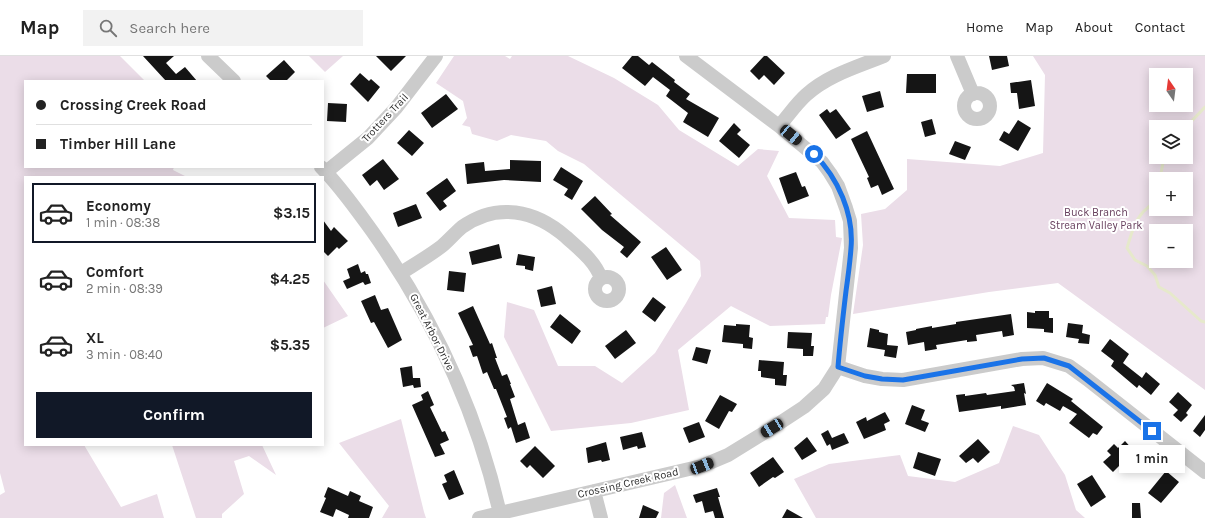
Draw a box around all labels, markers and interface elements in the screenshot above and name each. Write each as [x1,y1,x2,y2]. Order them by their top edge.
search box [83,10,363,46]
text: Map [20,17,59,39]
icon: search [97,17,119,39]
text: Search here [129,19,210,37]
text: Home [966,19,1003,36]
text: Map [1025,19,1053,36]
text: About [1075,19,1113,36]
text: Contact [1135,19,1185,36]
north arrow [1149,68,1193,112]
map controls [1149,68,1193,268]
street label: Trotters Trail [359,91,411,145]
text: Crossing Creek Road [60,96,207,114]
button: layers [1149,120,1193,164]
car [778,123,804,147]
text: Timber Hill Lane [60,135,176,153]
route start [805,145,823,163]
button: + [1149,172,1193,216]
icon: car [38,195,74,231]
text: Economy [86,197,151,215]
text: $3.15 [273,204,310,222]
park label: Buck Branch Stream Valley Park [1049,206,1143,232]
text: 1 min · 08:38 [86,215,160,230]
button: − [1149,224,1193,268]
icon: car [38,261,74,297]
text: Comfort [86,263,144,281]
text: $4.25 [270,270,310,288]
text: 2 min · 08:39 [86,281,163,296]
street label: Great Arbor Drive [407,291,457,373]
icon: car [38,327,74,363]
text: XL [86,329,104,347]
text: $5.35 [270,336,310,354]
text: 3 min · 08:40 [86,347,163,362]
button: Confirm [36,392,312,438]
car [759,417,785,439]
route end [1143,422,1161,440]
callout: 1 min [1119,445,1185,473]
text: 1 min [1136,451,1168,466]
car [689,456,715,476]
street label: Crossing Creek Road [576,465,680,501]

